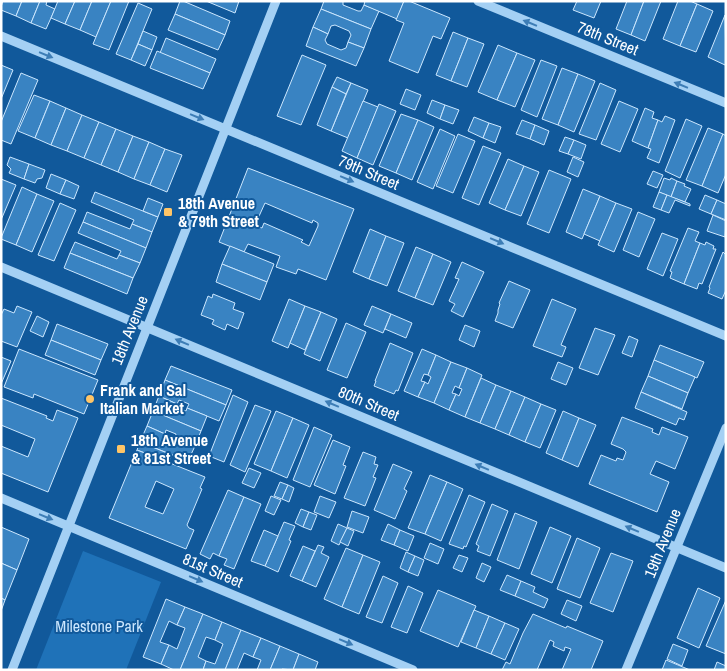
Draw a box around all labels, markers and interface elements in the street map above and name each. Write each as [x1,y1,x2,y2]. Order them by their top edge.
street label: 78th Street [574,16,642,60]
one-way arrow [523,18,538,26]
one-way arrow [39,51,54,59]
one-way arrow [674,80,688,88]
one-way arrow [190,113,205,121]
street label: 79th Street [335,149,403,195]
one-way arrow [340,175,354,183]
place label: 18th Avenue & 79th Street [178,192,260,232]
marker: 18th Avenue & 79th Street [162,206,174,218]
one-way arrow [490,237,505,245]
street label: 18th Avenue [105,292,153,368]
one-way arrow [175,337,189,345]
place label: Frank and Sal Italian Market [100,379,186,419]
street label: 80th Street [335,380,403,426]
marker: Frank and Sal Italian Market [84,393,96,405]
one-way arrow [325,400,339,408]
place label: 18th Avenue & 81st Street [131,429,212,469]
marker: 18th Avenue & 81st Street [115,443,127,455]
one-way arrow [475,462,489,470]
street label: 19th Avenue [638,505,686,581]
one-way arrow [39,513,54,521]
one-way arrow [624,525,639,533]
street label: 81st Street [179,547,247,593]
one-way arrow [189,576,203,584]
park label: Milestone Park [55,615,143,637]
one-way arrow [339,638,353,646]

